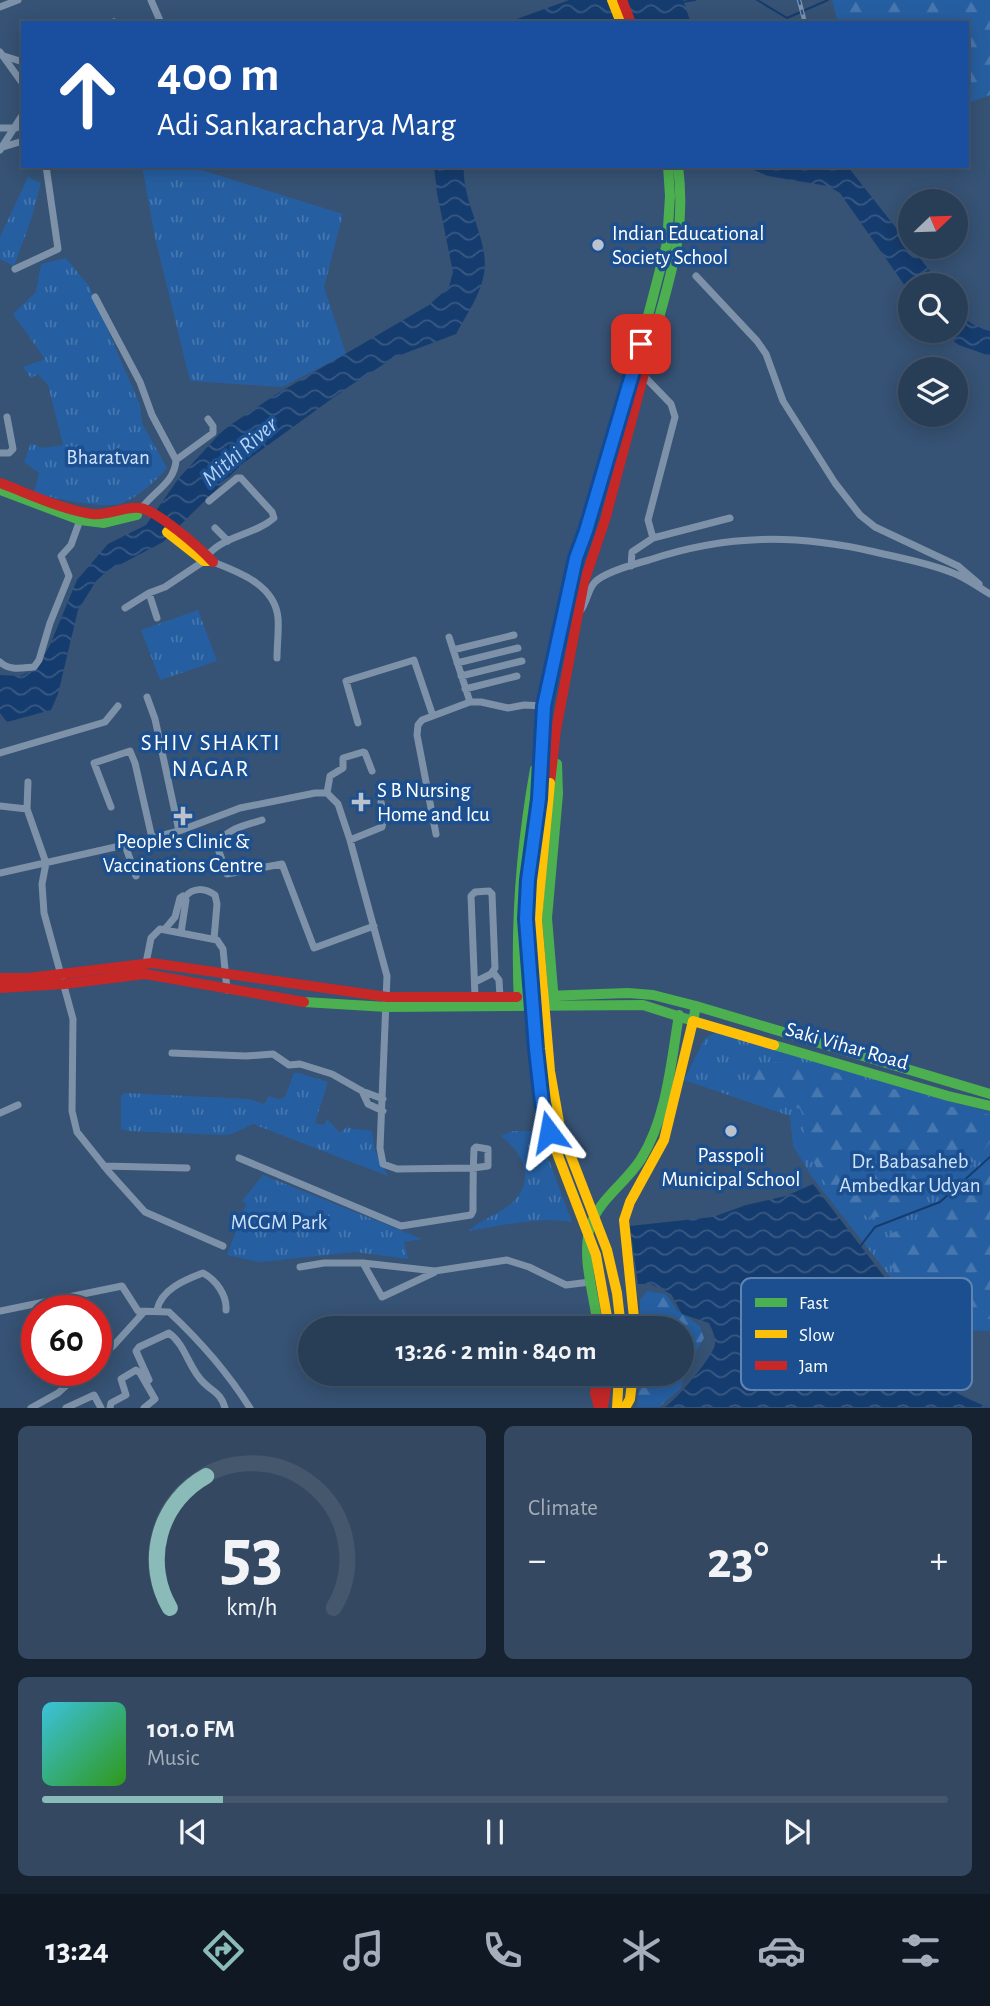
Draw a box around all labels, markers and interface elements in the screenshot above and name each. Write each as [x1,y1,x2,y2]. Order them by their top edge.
icon: ahead [42,49,133,140]
text: 400 m [157,51,280,100]
text: Adi Sankaracharya Marg [157,109,456,141]
north arrow [898,189,968,259]
map controls [898,189,968,427]
place label: Indian Educational Society School [612,223,764,268]
marker: Indian Educational Society School [590,237,606,253]
button: search [898,273,968,343]
pin [611,314,671,374]
icon: arrive [622,325,660,363]
button: layers [898,357,968,427]
water label: Mithi River [198,413,282,491]
park label: Bharatvan [66,447,150,468]
district label: SHIV SHAKTI NAGAR [141,732,281,781]
place label: S B Nursing Home and Icu [377,780,490,825]
marker: S B Nursing Home and Icu [351,792,371,812]
marker: People's Clinic & Vaccinations Centre [173,806,193,826]
place label: People's Clinic & Vaccinations Centre [103,831,263,876]
street label: Saki Vihar Road [783,1018,911,1074]
position arrow [512,1095,586,1169]
marker: Passpoli Municipal School [723,1123,739,1139]
place label: Passpoli Municipal School [661,1145,801,1190]
park label: Dr. Babasaheb Ambedkar Udyan [839,1151,981,1196]
park label: MCGM Park [231,1212,328,1233]
legend [741,1278,972,1390]
text: Fast [799,1294,829,1313]
speed limit sign: 60 [21,1295,112,1386]
text: Slow [799,1326,835,1345]
text: 13:26 · 2 min · 840 m [396,1338,596,1364]
text: Jam [799,1357,828,1376]
text: Climate [528,1497,598,1520]
text: 53 [221,1521,283,1594]
text: 23° [707,1535,769,1587]
text: − [528,1542,546,1580]
text: + [930,1542,948,1580]
text: km/h [226,1595,278,1620]
text: 101.0 FM [147,1716,235,1742]
text: Music [147,1747,199,1770]
icon: previous [174,1813,212,1851]
icon: pause [476,1813,514,1851]
icon: next [778,1813,816,1851]
icon: directions [199,1926,248,1975]
icon: music [339,1926,388,1975]
icon: phone [478,1926,527,1975]
icon: climate [617,1926,666,1975]
icon: car [757,1926,806,1975]
icon: filters [896,1926,945,1975]
text: 13:24 [45,1934,109,1966]

